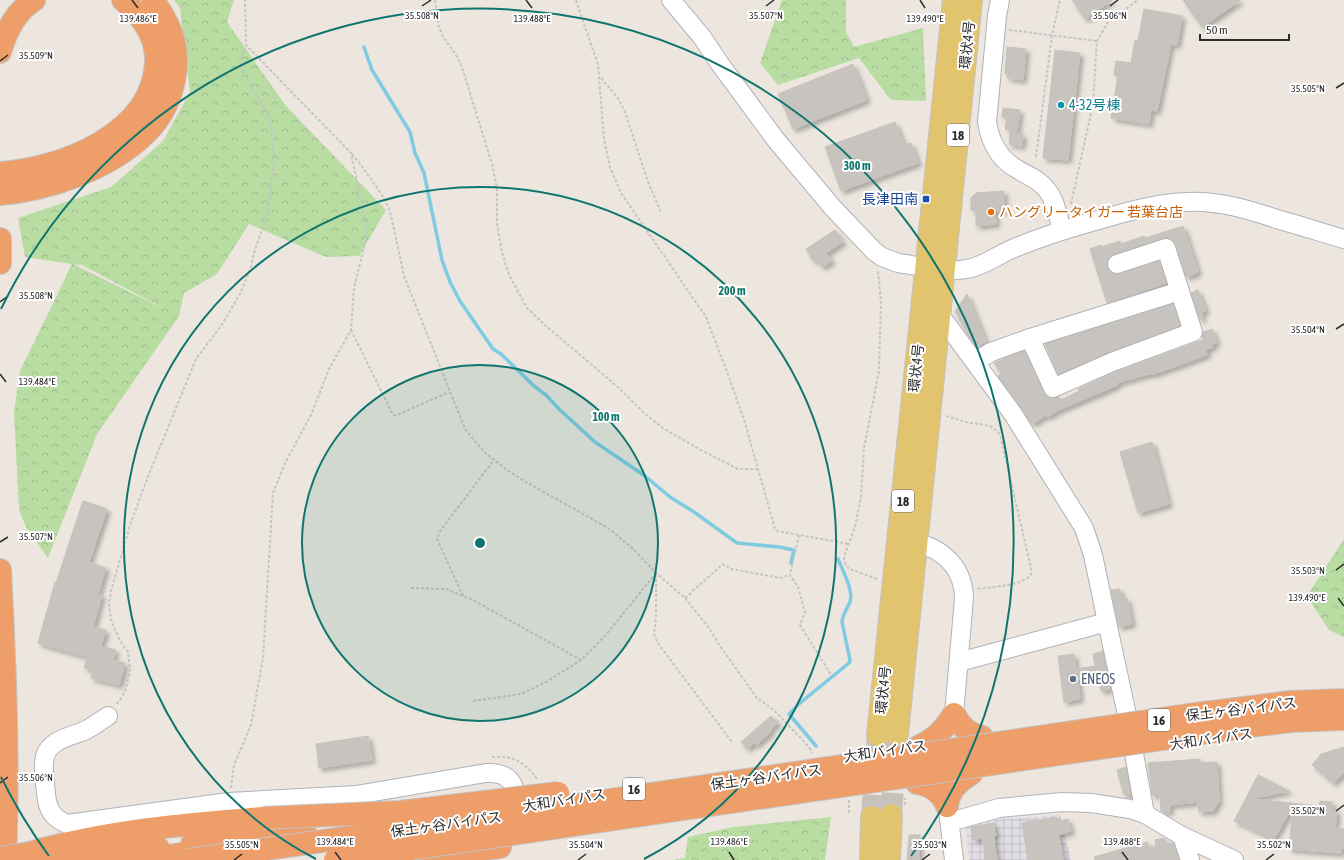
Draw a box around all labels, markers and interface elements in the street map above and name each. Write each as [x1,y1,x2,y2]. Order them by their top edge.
text: 35.508°N [405,10,439,21]
text: 35.507°N [749,10,783,21]
text: 35.506°N [1093,10,1127,21]
text: 139.486°E [120,13,157,24]
text: 139.488°E [514,13,551,24]
text: 139.490°E [907,13,944,24]
scale bar [1200,16,1289,42]
street label: 環状4号 [957,20,977,70]
text: 50 m [1206,23,1228,37]
text: 35.509°N [19,50,53,61]
text: 35.505°N [1291,83,1325,94]
place label: 4-32号棟 [1069,97,1120,113]
marker: 4-32号棟 [1056,100,1066,110]
road number: 18 [947,124,969,146]
text: 300 m [843,159,871,173]
place label: 長津田南 [862,191,918,207]
marker: 長津田南 [921,194,931,204]
place label: ハングリータイガー 若葉台店 [999,204,1183,220]
marker: ハングリータイガー 若葉台店 [986,207,996,217]
text: 200 m [718,284,746,298]
text: 35.508°N [19,290,53,301]
text: 35.504°N [1291,324,1325,335]
street label: 環状4号 [906,343,926,393]
text: 139.484°E [19,376,56,387]
text: 100 m [592,410,620,424]
road number: 18 [892,490,914,512]
text: 35.507°N [19,531,53,542]
centre of rings [473,536,487,550]
text: 35.503°N [1291,565,1325,576]
text: 139.490°E [1289,592,1326,603]
street label: 環状4号 [873,665,893,715]
place label: ENEOS [1081,671,1115,687]
marker: ENEOS [1068,674,1078,684]
street label: 保土ヶ谷バイパス [1185,694,1297,724]
road number: 16 [1148,709,1170,731]
street label: 大和バイパス [1168,725,1254,753]
street label: 大和バイパス [842,737,928,765]
street label: 保土ヶ谷バイパス [710,761,822,793]
text: 35.506°N [19,772,53,783]
road number: 16 [623,778,645,800]
street label: 大和バイパス [521,786,607,814]
text: 35.502°N [1291,805,1325,816]
street label: 保土ヶ谷バイパス [390,808,502,840]
text: 139.484°E [317,836,354,847]
text: 139.486°E [711,836,748,847]
text: 139.488°E [1104,836,1141,847]
text: 35.505°N [225,839,259,850]
text: 35.504°N [569,839,603,850]
text: 35.503°N [913,839,947,850]
text: 35.502°N [1257,839,1291,850]

